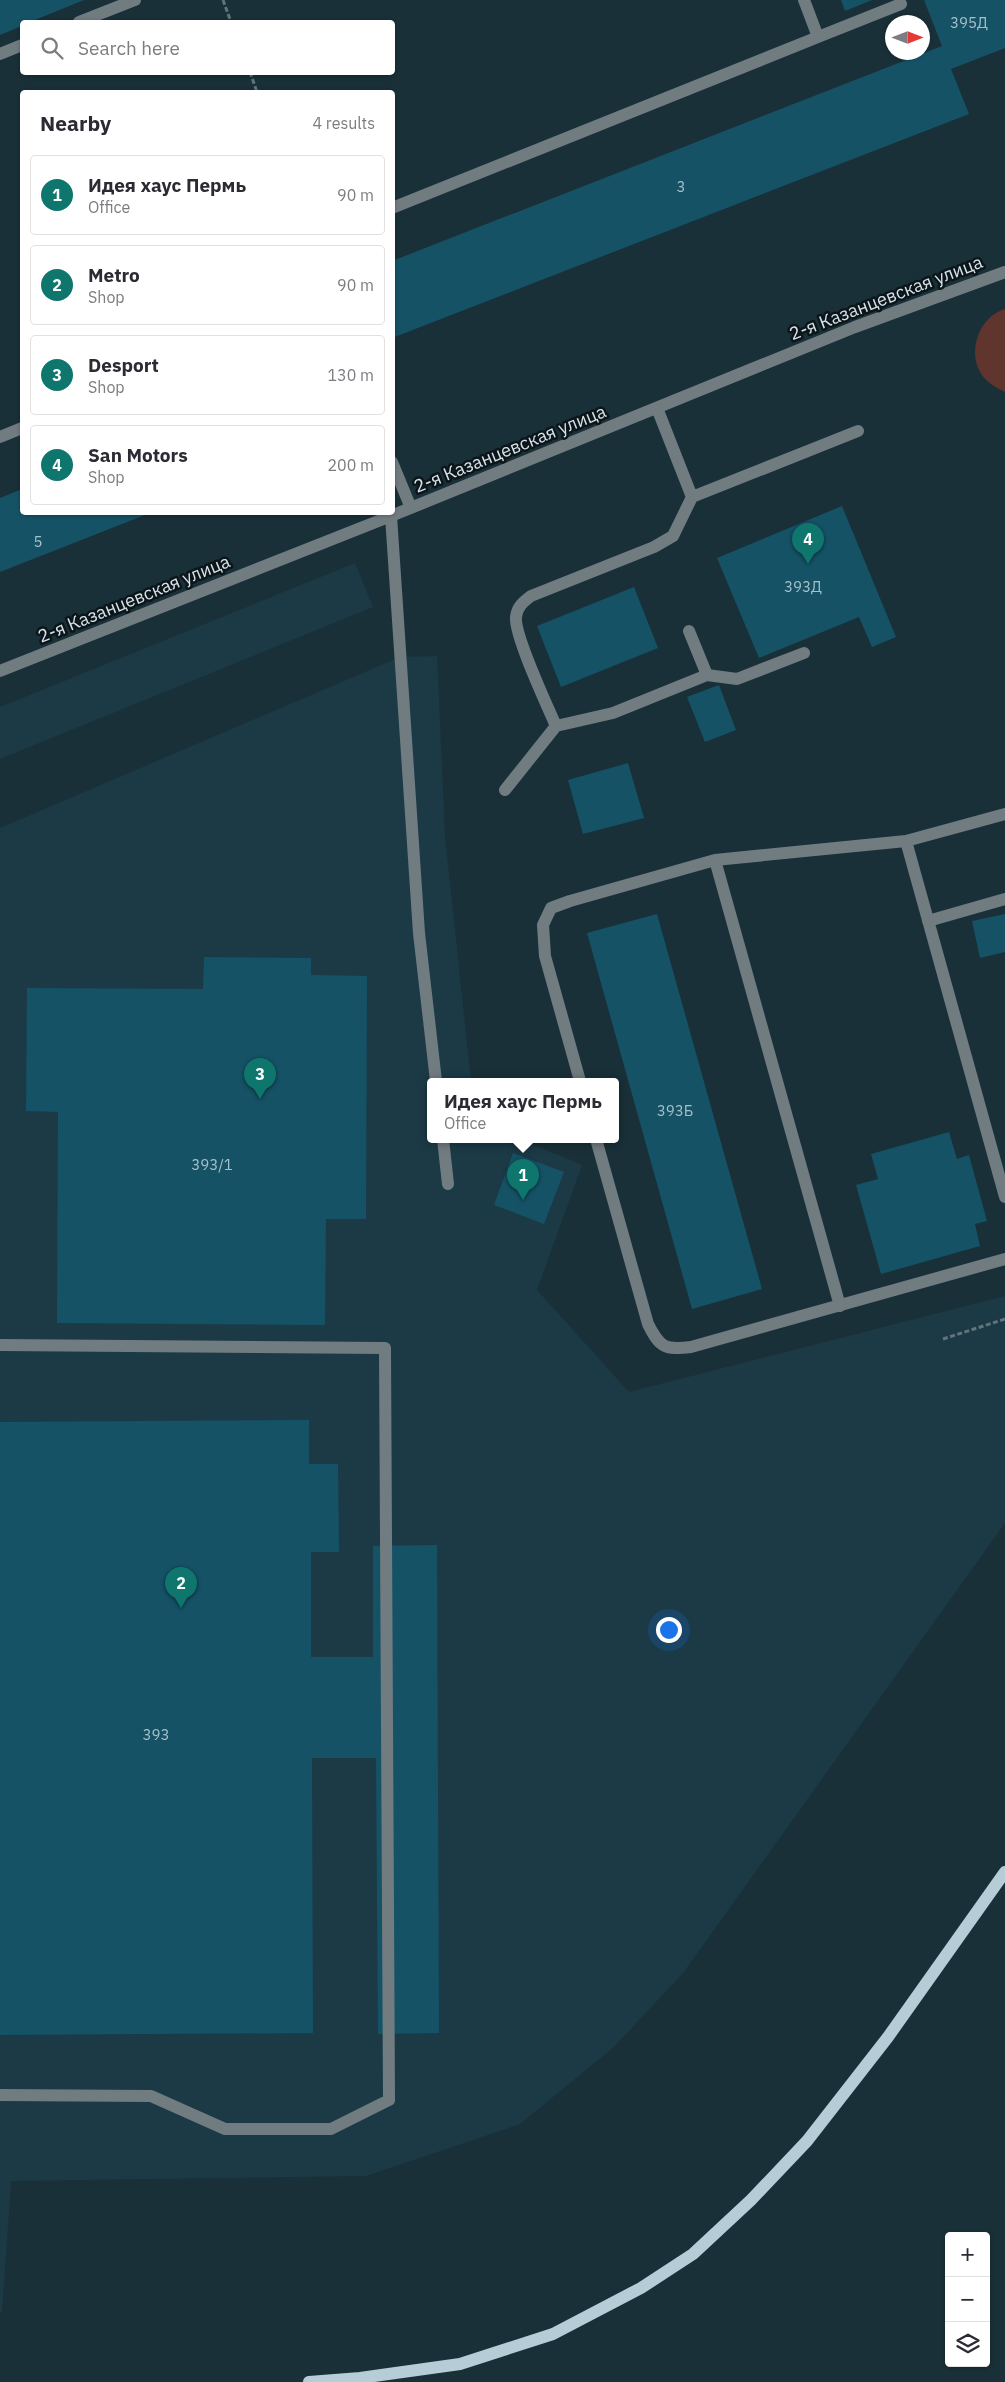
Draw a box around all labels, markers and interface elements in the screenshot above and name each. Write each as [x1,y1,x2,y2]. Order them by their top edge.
house number: 395Д [950,13,988,32]
north arrow [885,15,930,60]
search box [20,20,395,75]
icon: search [38,34,66,62]
text: Search here [78,36,180,60]
text: Nearby [40,109,111,137]
text: 4 results [312,113,375,133]
text: Идея хаус Пермь [88,173,246,197]
house number: 3 [676,177,686,196]
text: 1 [52,185,62,205]
text: 90 m [337,185,374,205]
text: Office [88,197,130,217]
street label: 2-я Казанцевская улица [786,250,986,345]
text: Metro [88,263,140,287]
text: 2 [52,275,62,295]
text: 90 m [337,275,374,295]
text: Shop [88,287,125,307]
text: Desport [88,353,159,377]
text: 3 [52,365,62,385]
text: 130 m [327,365,374,385]
text: Shop [88,377,125,397]
street label: 2-я Казанцевская улица [410,399,610,498]
text: San Motors [88,443,188,467]
text: 4 [52,455,62,475]
text: 200 m [327,455,374,475]
text: Shop [88,467,125,487]
pin: 4 [792,523,824,564]
house number: 5 [33,532,43,551]
street label: 2-я Казанцевская улица [34,549,234,648]
house number: 393Д [784,577,822,596]
pin: 3 [244,1058,276,1099]
popup [427,1078,619,1143]
text: Идея хаус Пермь [444,1089,602,1113]
house number: 393Б [657,1101,693,1120]
text: Office [444,1113,486,1133]
house number: 393/1 [191,1155,233,1174]
pin: 1 [507,1159,539,1200]
pin: 2 [165,1567,197,1608]
your location [656,1617,682,1643]
house number: 393 [142,1725,170,1744]
map controls [945,2232,990,2367]
button: + [945,2232,990,2277]
button: − [945,2277,990,2322]
button: layers [945,2322,990,2367]

